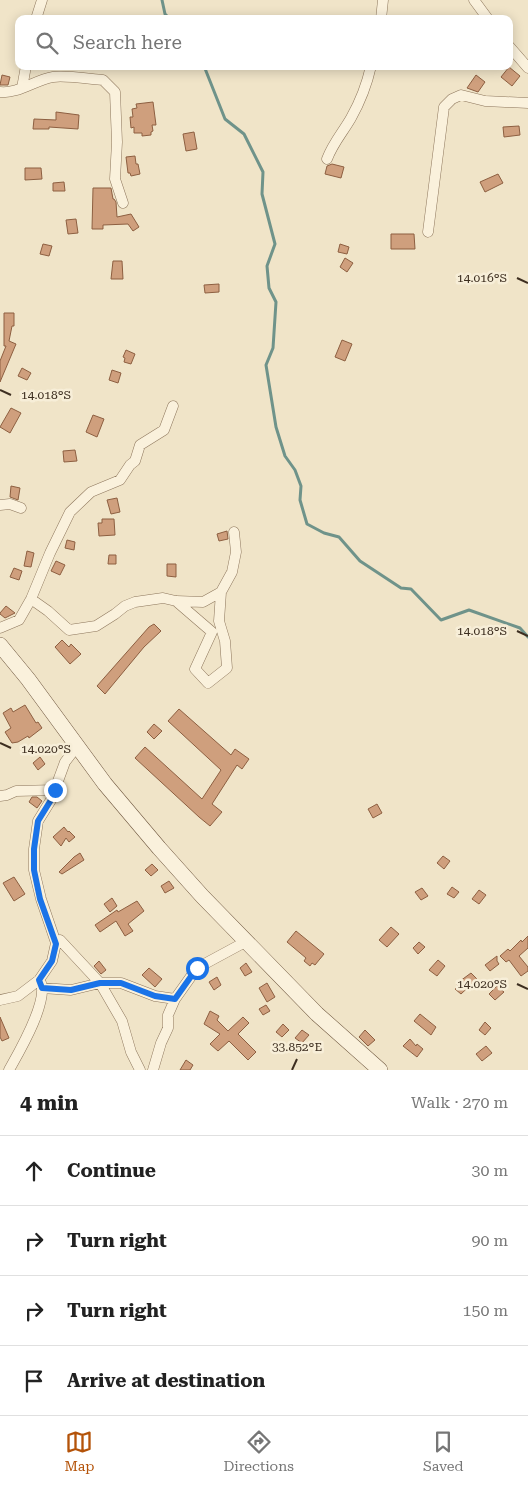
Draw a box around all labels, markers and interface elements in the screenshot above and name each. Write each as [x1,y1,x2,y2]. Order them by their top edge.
search box [15,15,513,70]
icon: search [33,29,61,57]
text: Search here [73,31,182,54]
text: 14.016°S [457,271,507,285]
text: 14.018°S [21,388,71,402]
text: 14.018°S [457,624,507,638]
text: 14.020°S [21,742,71,756]
route end [44,779,67,802]
route start [186,957,209,980]
text: 14.020°S [457,977,507,991]
text: 33.852°E [272,1040,322,1054]
text: 4 min [20,1091,78,1115]
text: Walk · 270 m [411,1093,508,1112]
icon: ahead [20,1157,48,1185]
text: Continue [67,1159,156,1182]
text: 30 m [471,1161,508,1180]
icon: right [20,1227,48,1255]
text: Turn right [67,1229,167,1252]
text: 90 m [471,1231,508,1250]
icon: right [20,1297,48,1325]
text: Turn right [67,1299,167,1322]
text: 150 m [462,1301,508,1320]
icon: arrive [20,1367,48,1395]
text: Arrive at destination [67,1369,265,1392]
tab: Map [65,1428,94,1474]
tab: Directions [223,1428,294,1474]
tab: Saved [423,1428,464,1474]

